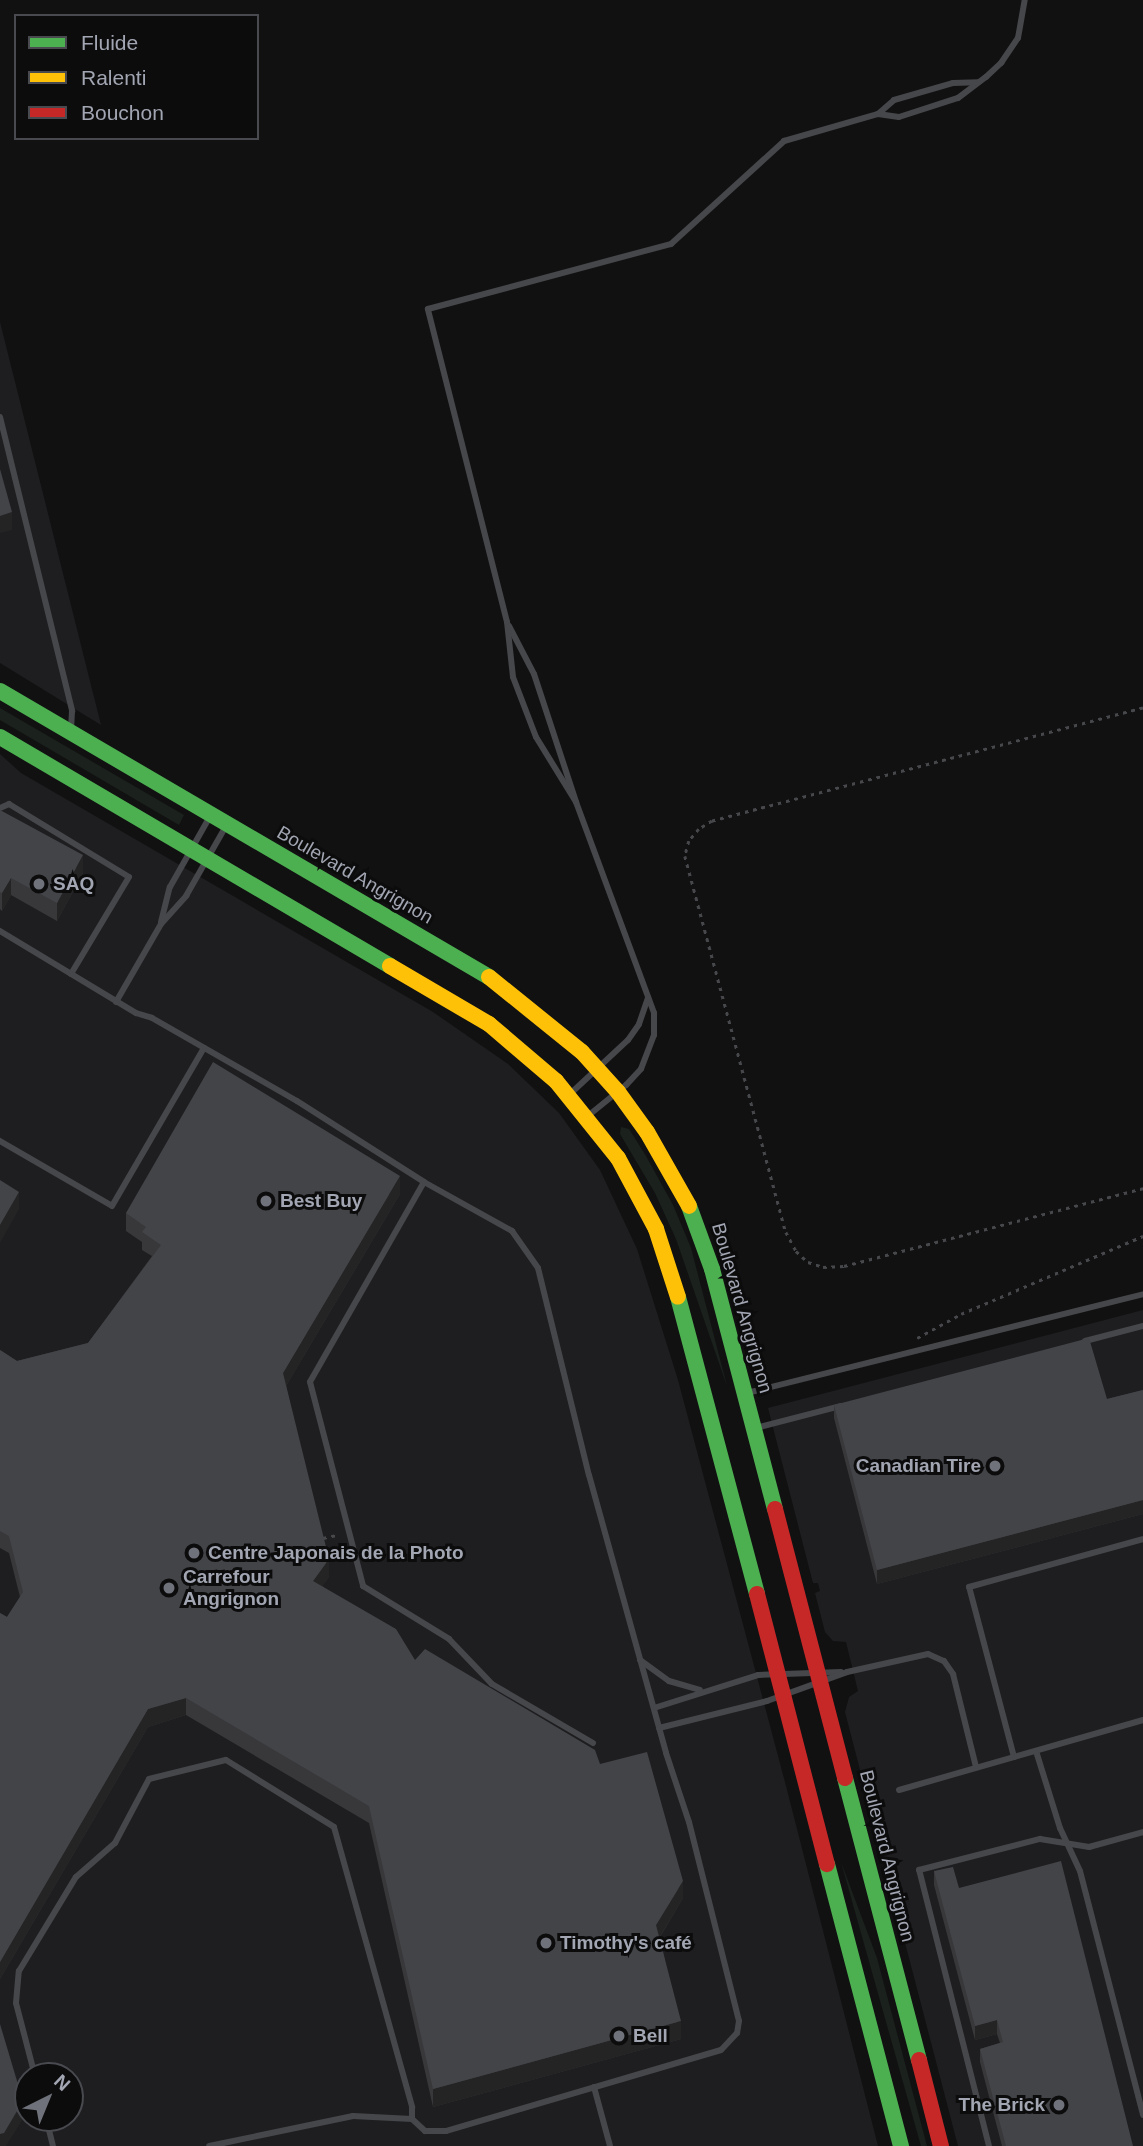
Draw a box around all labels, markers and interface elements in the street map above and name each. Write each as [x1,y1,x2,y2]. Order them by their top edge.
legend [14,14,259,140]
text: Fluide [81,31,138,54]
text: Ralenti [81,66,146,89]
text: Bouchon [81,101,164,124]
street label: Boulevard Angrignon [272,821,438,929]
place label: SAQ [53,873,94,895]
marker: SAQ [31,876,47,892]
place label: Best Buy [280,1190,362,1212]
marker: Best Buy [258,1193,274,1209]
street label: Boulevard Angrignon [707,1220,777,1396]
place label: Canadian Tire [856,1455,981,1477]
marker: Canadian Tire [987,1458,1003,1474]
place label: Centre Japonais de la Photo [208,1542,463,1564]
marker: Centre Japonais de la Photo [186,1545,202,1561]
place label: Carrefour Angrignon [183,1566,279,1610]
marker: Carrefour Angrignon [161,1580,177,1596]
street label: Boulevard Angrignon [854,1767,920,1945]
place label: Timothy's café [560,1932,692,1954]
marker: Timothy's café [538,1935,554,1951]
place label: Bell [633,2025,668,2047]
marker: Bell [611,2028,627,2044]
north arrow [14,2062,84,2132]
text: N [50,2070,74,2095]
place label: The Brick [958,2094,1045,2116]
marker: The Brick [1051,2097,1067,2113]

